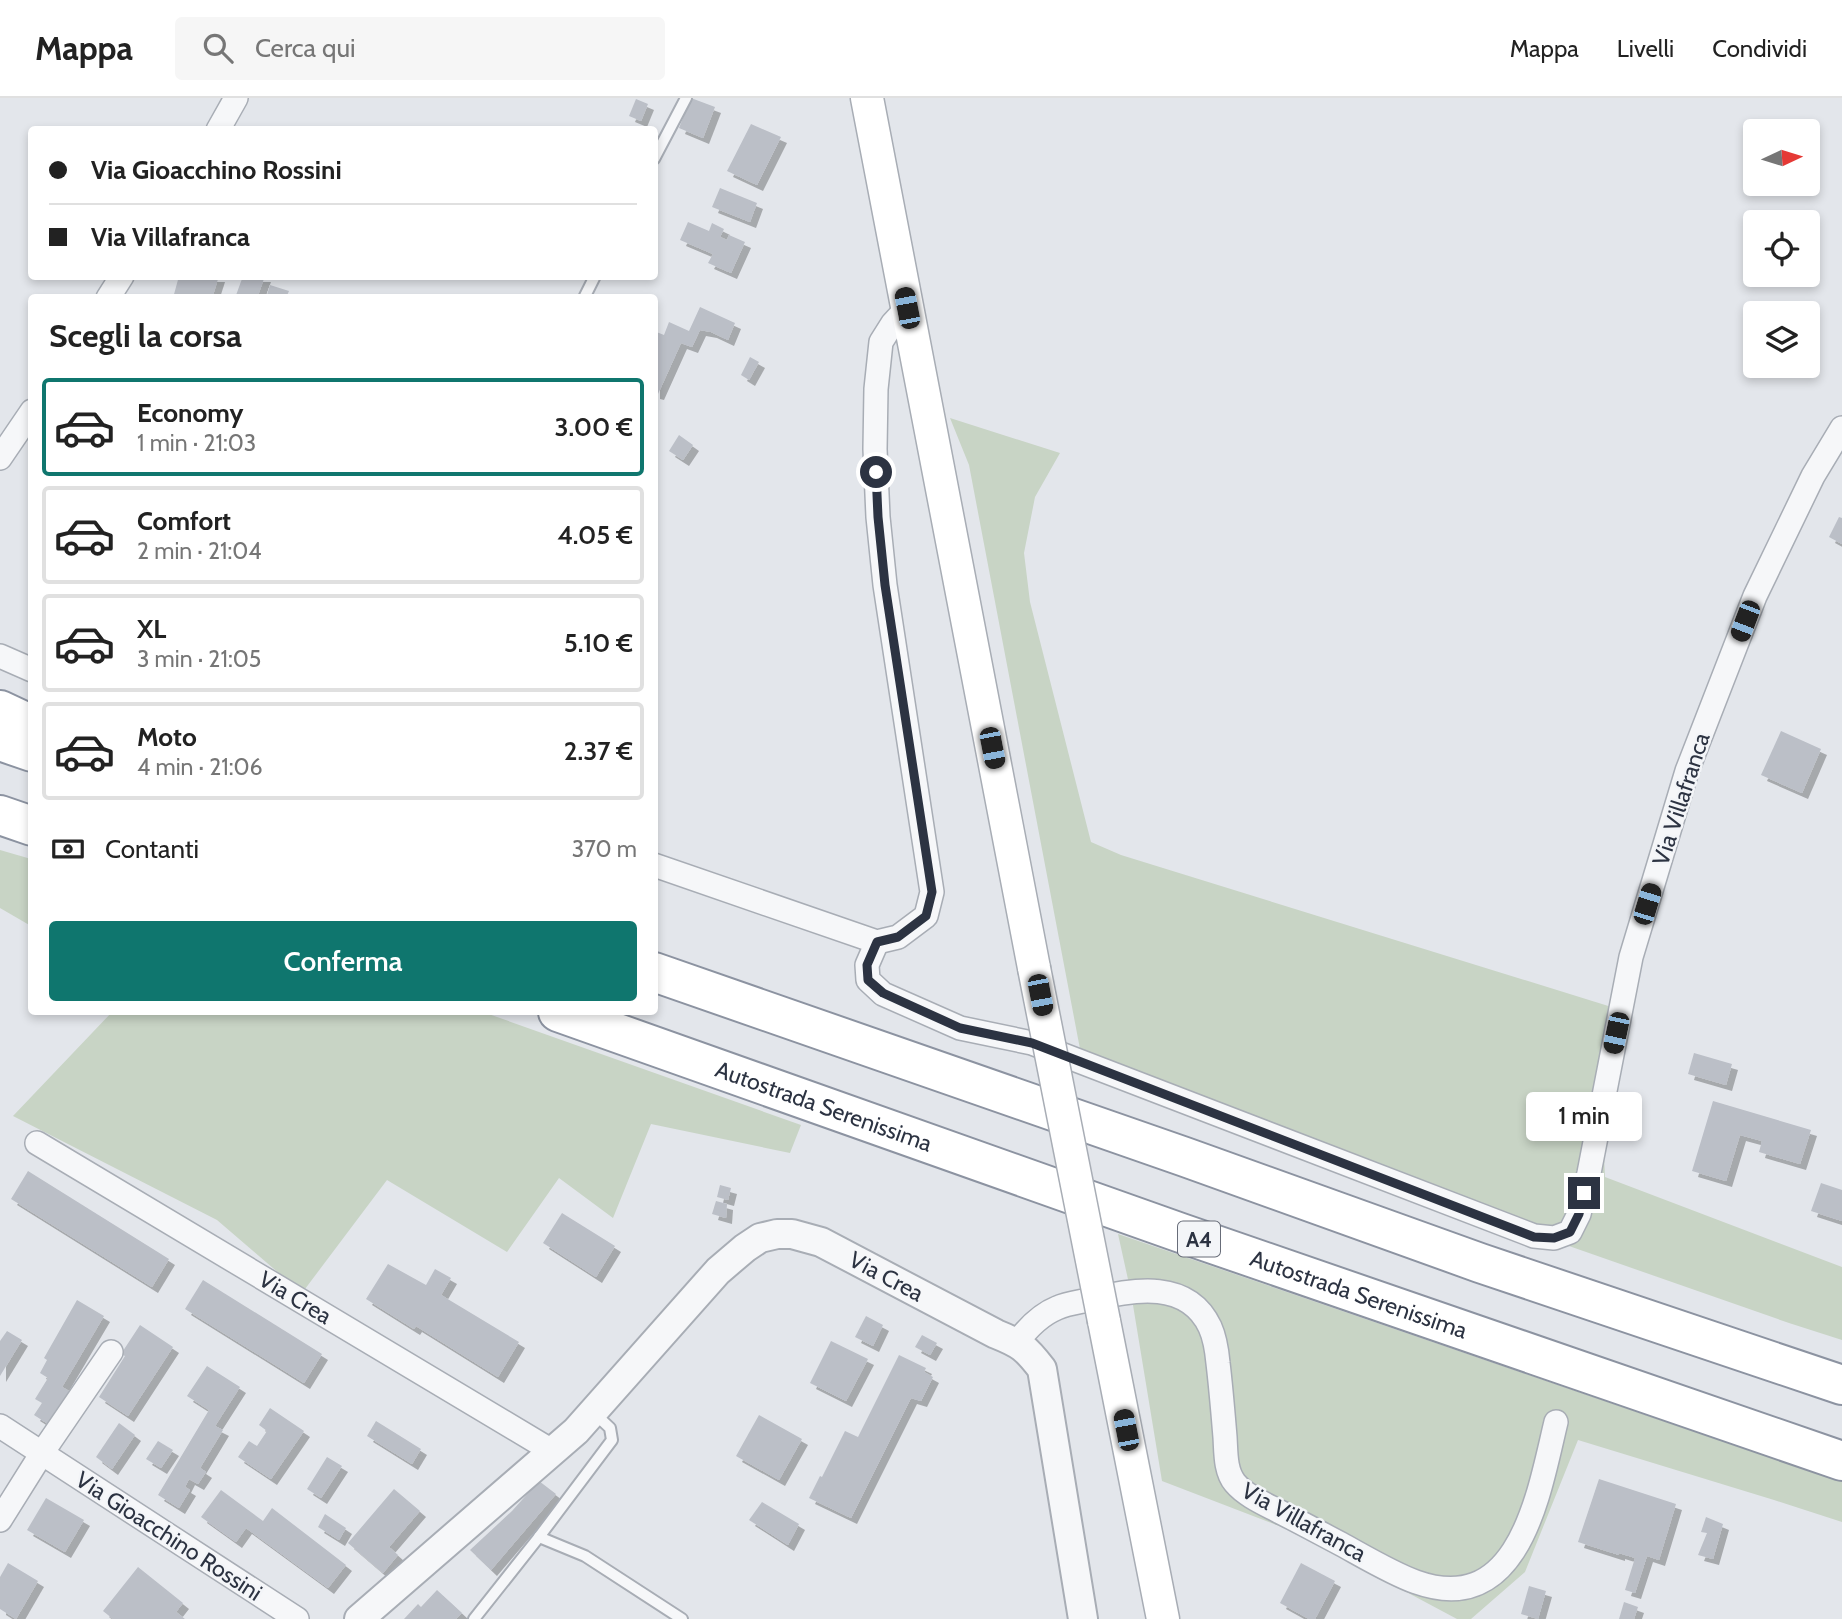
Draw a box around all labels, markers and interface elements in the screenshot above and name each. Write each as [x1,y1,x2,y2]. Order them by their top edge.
search box [175,17,665,80]
text: Mappa [35,28,133,68]
icon: search [199,29,237,67]
text: Cerca qui [255,32,356,64]
text: Mappa [1510,34,1579,63]
text: Livelli [1617,34,1674,63]
text: Condividi [1712,34,1807,63]
north arrow [1743,119,1820,196]
map controls [1743,119,1820,378]
text: Via Gioacchino Rossini [91,154,342,186]
button: locate [1743,210,1820,287]
text: Via Villafranca [91,221,250,253]
car [893,285,922,331]
button: layers [1743,301,1820,378]
text: Scegli la corsa [49,316,242,355]
icon: car [53,396,116,459]
text: Economy [137,397,243,429]
text: 3.00 € [554,411,633,443]
text: 1 min · 21:03 [137,429,256,457]
route start [860,456,892,488]
icon: car [53,504,116,567]
text: Comfort [137,505,231,537]
text: 4.05 € [557,519,633,551]
text: 2 min · 21:04 [137,537,262,565]
car [1728,598,1763,644]
icon: car [53,612,116,675]
text: XL [137,613,166,645]
text: 5.10 € [564,627,633,659]
text: 3 min · 21:05 [137,645,261,673]
icon: car [53,720,116,783]
text: Moto [137,721,197,753]
car [978,725,1007,771]
street label: Via Villafranca [1646,729,1716,869]
text: 2.37 € [564,735,633,767]
text: 4 min · 21:06 [137,753,263,781]
icon: cash [49,830,87,868]
text: Contanti [105,833,199,865]
text: 370 m [572,835,637,863]
car [1631,881,1664,927]
button: Conferma [49,921,637,1001]
car [1026,972,1055,1018]
car [1602,1010,1631,1056]
street label: Autostrada Serenissima [712,1055,936,1158]
callout: 1 min [1526,1091,1642,1140]
text: 1 min [1558,1102,1610,1130]
route end [1568,1177,1600,1209]
road number: A4 [1178,1222,1220,1256]
street label: Autostrada Serenissima [1247,1244,1471,1345]
street label: Via Crea [845,1245,928,1307]
street label: Via Crea [254,1265,337,1330]
car [1112,1407,1141,1453]
street label: Via Gioacchino Rossini [71,1465,267,1607]
street label: Via Villafranca [1237,1476,1371,1568]

